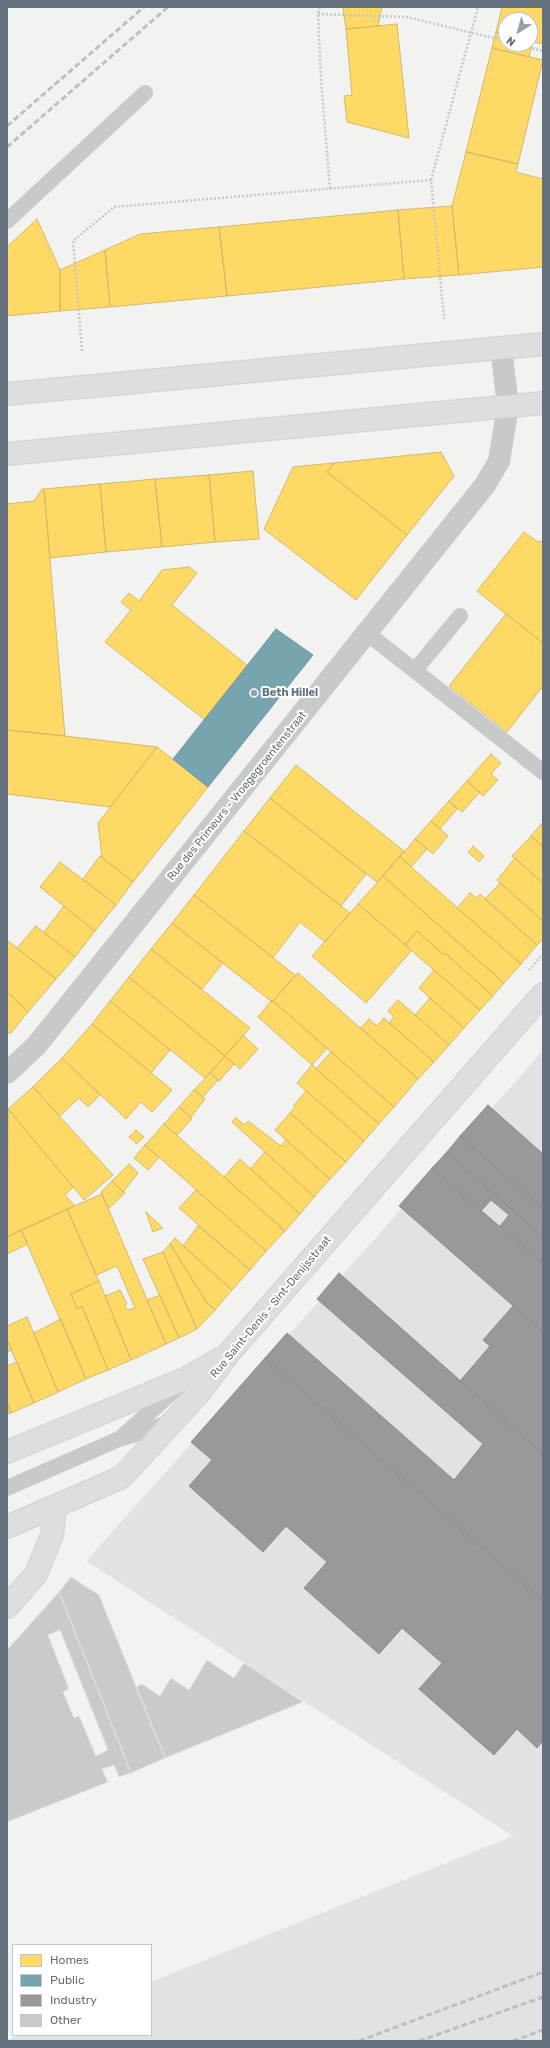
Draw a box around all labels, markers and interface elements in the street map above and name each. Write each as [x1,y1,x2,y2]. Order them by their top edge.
north arrow [498,12,538,52]
text: N [504,34,518,49]
place label: Beth Hillel [262,686,318,700]
marker: Beth Hillel [249,688,259,698]
street label: Rue des Primeurs - Vroegegroentenstraat [165,709,309,883]
street label: Rue Saint-Denis - Sint-Denijsstraat [208,1233,334,1381]
legend [12,1944,152,2036]
text: Homes [50,1953,89,1967]
text: Public [50,1973,85,1987]
text: Industry [50,1993,97,2007]
text: Other [50,2013,81,2027]

